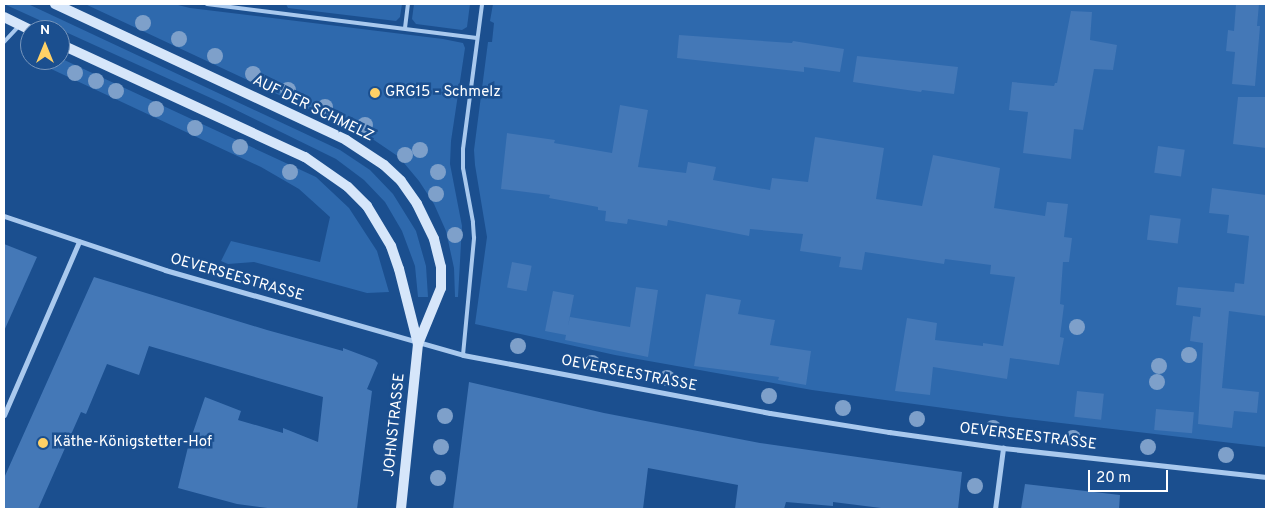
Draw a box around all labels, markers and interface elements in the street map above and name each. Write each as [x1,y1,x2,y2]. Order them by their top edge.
north arrow [20,20,70,70]
text: N [40,22,50,39]
street label: AUF DER SCHMELZ [249,72,377,146]
place label: GRG15 - Schmelz [385,84,501,102]
marker: GRG15 - Schmelz [369,87,381,99]
street label: OEVERSEESTRASSE [168,250,306,306]
street label: OEVERSEESTRASSE [559,352,699,396]
street label: JOHNSTRASSE [381,372,409,478]
street label: OEVERSEESTRASSE [958,420,1098,454]
place label: Käthe-Königstetter-Hof [53,434,212,452]
marker: Käthe-Königstetter-Hof [37,437,49,449]
scale bar [1090,460,1170,492]
text: 20 m [1096,469,1131,488]

